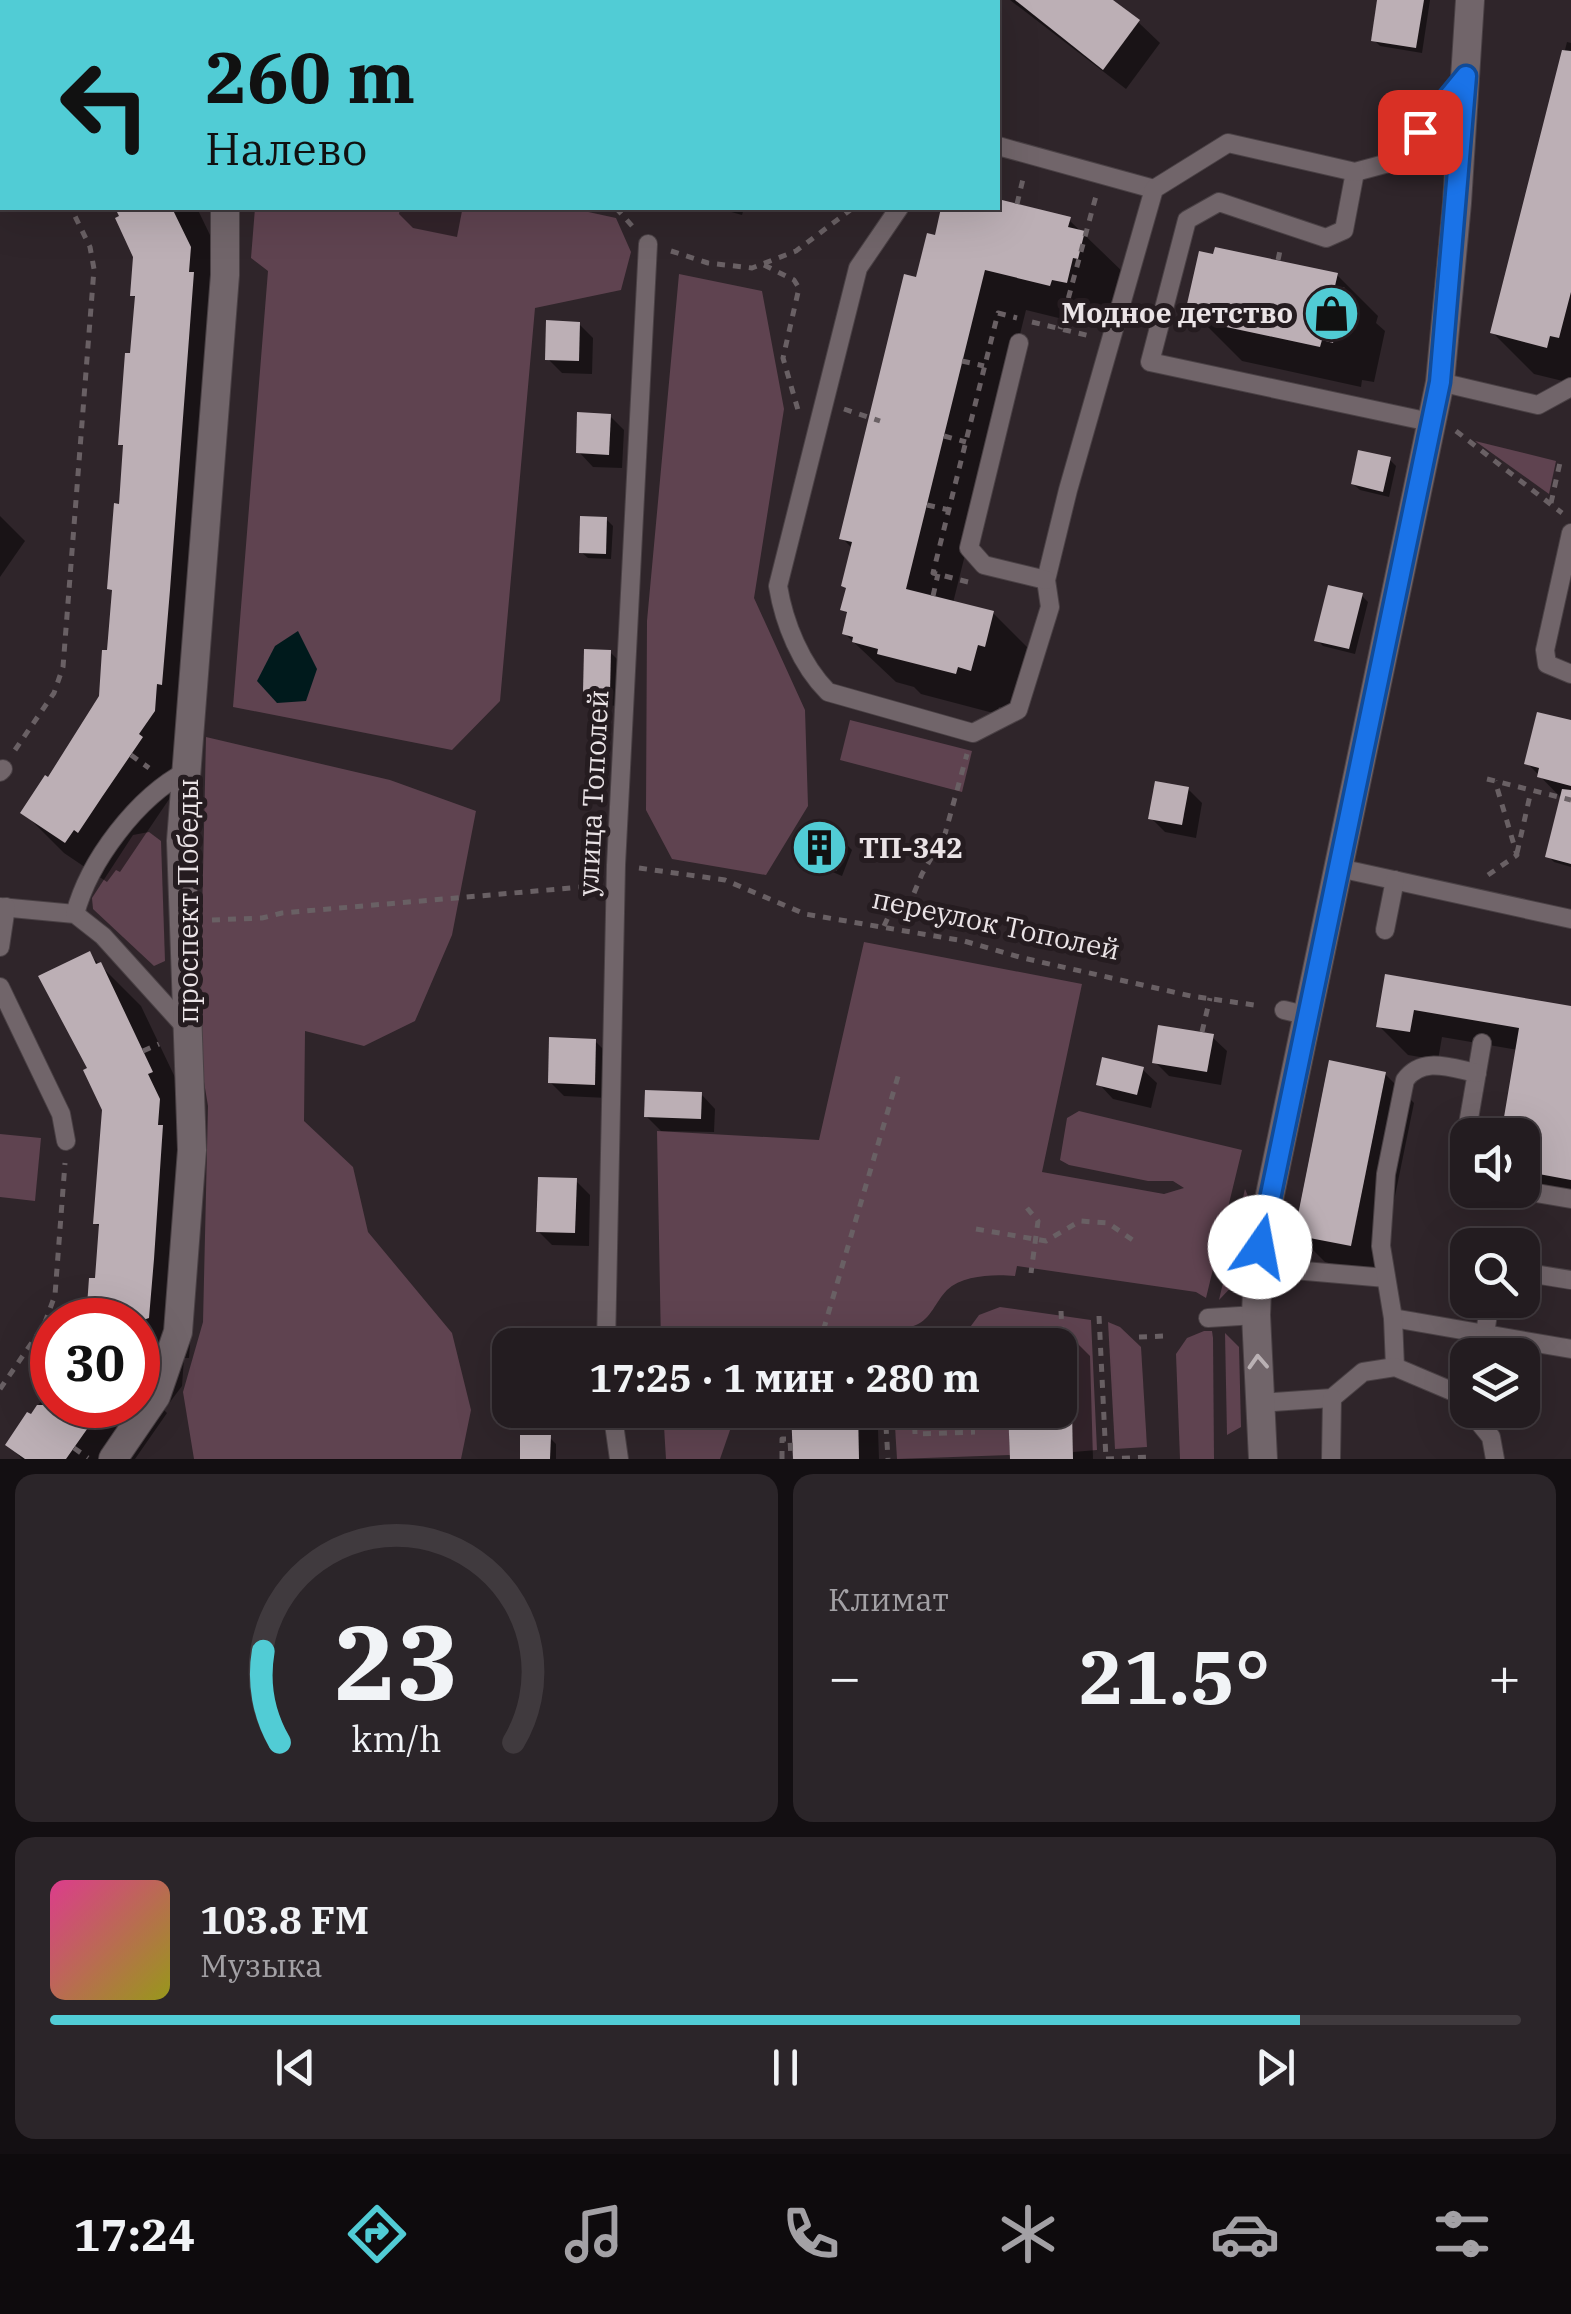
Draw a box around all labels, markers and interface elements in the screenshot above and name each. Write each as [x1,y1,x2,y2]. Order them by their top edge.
text: 260 m [205,31,415,122]
icon: left [40,40,170,170]
pin [1378,90,1463,175]
icon: arrive [1393,105,1448,160]
text: Налево [205,119,367,177]
shop icon: Модное детство [1302,283,1362,343]
place label: Модное детство [1061,294,1293,331]
street label: улица Тополей [569,689,616,897]
street label: проспект Победы [169,778,206,1024]
building icon: ТП-342 [790,818,850,878]
place label: ТП-342 [859,829,963,866]
street label: переулок Тополей [869,879,1123,968]
map controls [1450,1118,1540,1428]
button: sound [1450,1118,1540,1208]
position arrow [1208,1195,1312,1299]
button: search [1450,1228,1540,1318]
speed limit sign: 30 [30,1298,160,1428]
button: layers [1450,1338,1540,1428]
text: 17:25 · 1 мин · 280 m [589,1353,980,1402]
one-way arrow [1248,1353,1269,1369]
text: Климат [828,1578,949,1620]
text: 23 [334,1593,459,1729]
text: 21.5° [1079,1627,1270,1725]
text: − [828,1641,861,1712]
text: + [1488,1641,1521,1712]
text: km/h [351,1715,442,1762]
text: 103.8 FM [200,1895,369,1944]
text: Музыка [200,1944,323,1986]
icon: previous [268,2040,323,2095]
icon: pause [758,2040,813,2095]
icon: next [1248,2040,1303,2095]
icon: directions [342,2199,412,2269]
icon: music [559,2199,629,2269]
icon: phone [776,2199,846,2269]
icon: climate [993,2199,1063,2269]
icon: car [1210,2199,1280,2269]
icon: filters [1427,2199,1497,2269]
text: 17:24 [74,2205,195,2263]

